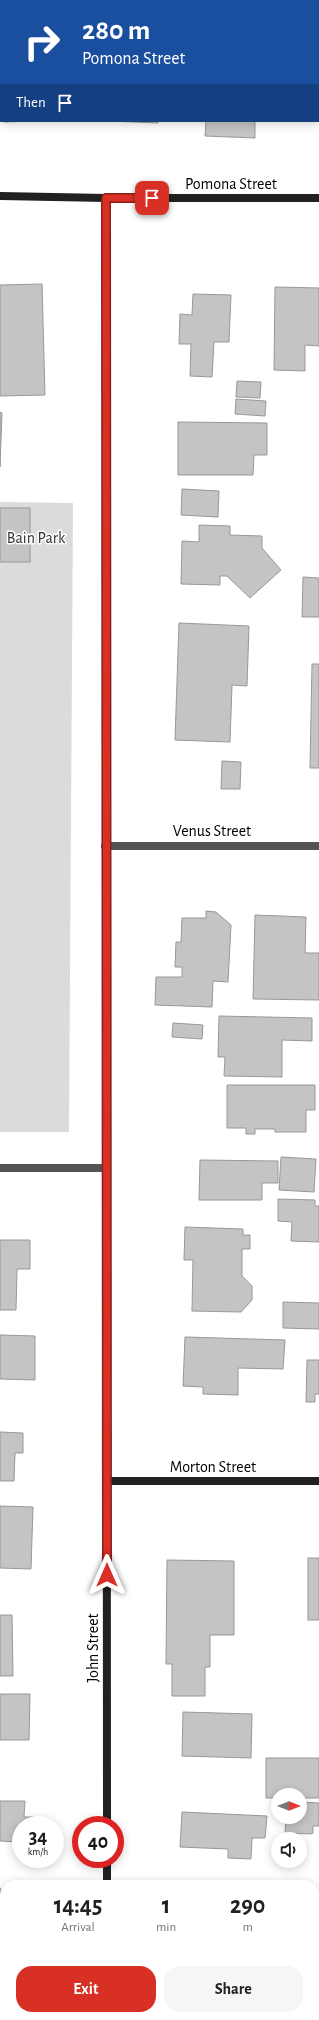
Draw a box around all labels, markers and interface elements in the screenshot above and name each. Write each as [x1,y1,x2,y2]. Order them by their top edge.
icon: right [16,16,68,68]
text: 280 m [82,17,150,45]
text: Pomona Street [82,50,185,68]
icon: arrive [54,92,76,114]
text: Then [16,95,46,110]
street label: Pomona Street [185,176,277,192]
pin [135,181,169,215]
icon: arrive [141,187,163,209]
park label: Bain Park [7,530,66,546]
street label: Venus Street [173,823,251,839]
street label: Morton Street [170,1459,256,1475]
position arrow [86,1554,128,1596]
street label: John Street [85,1613,101,1683]
north arrow [271,1788,307,1824]
map controls [271,1788,307,1868]
speed limit sign: 40 [72,1816,124,1868]
text: 34 [29,1827,47,1847]
button: sound [271,1832,307,1868]
text: km/h [28,1847,48,1857]
text: 14:45 [54,1894,102,1918]
text: 1 [162,1894,170,1918]
text: 290 [230,1894,265,1918]
text: Arrival [61,1921,95,1934]
text: min [156,1921,176,1934]
text: m [242,1921,253,1934]
button: Exit [16,1966,156,2012]
button: Share [164,1966,303,2012]

